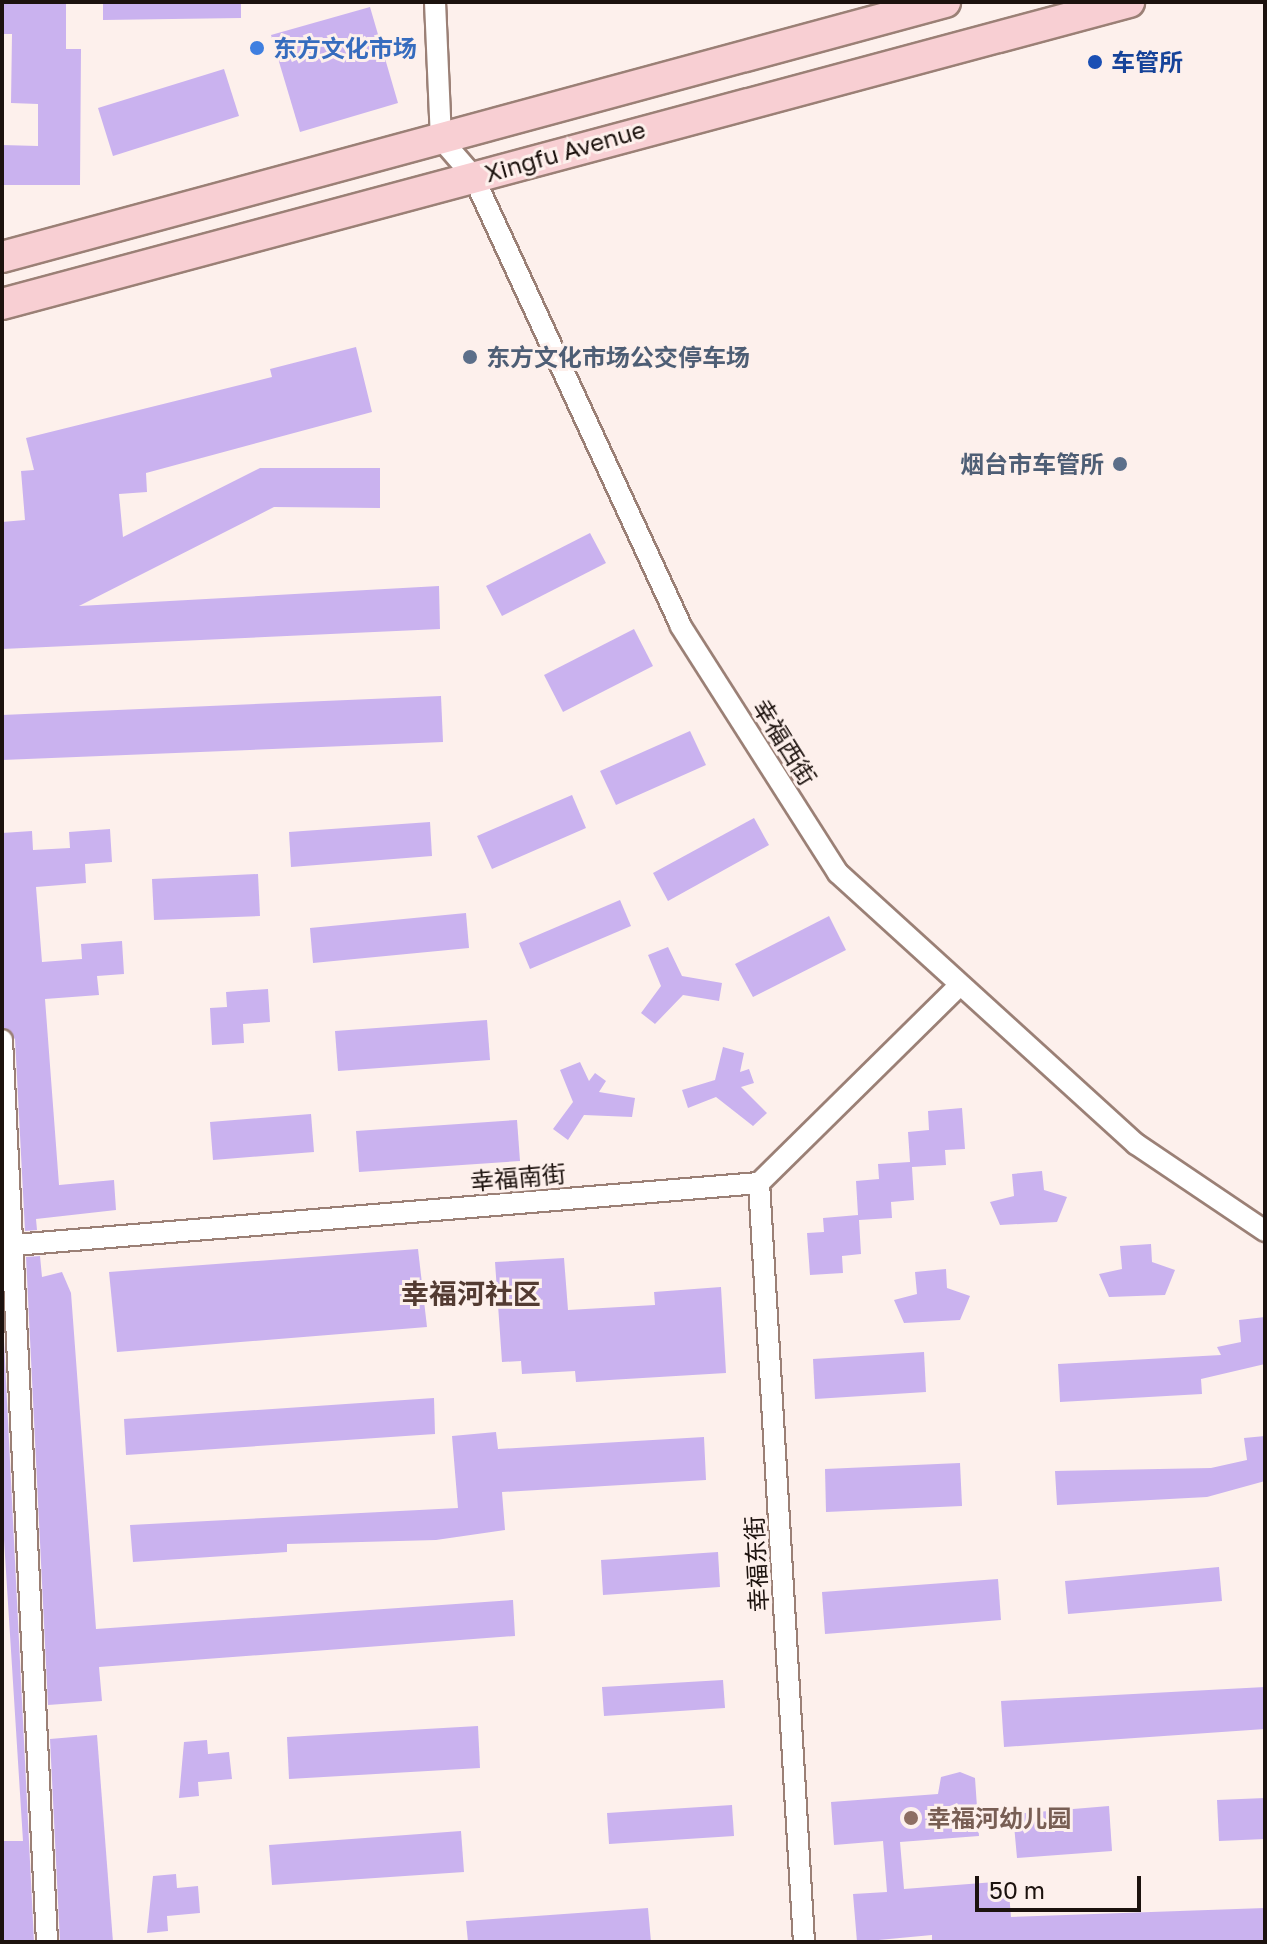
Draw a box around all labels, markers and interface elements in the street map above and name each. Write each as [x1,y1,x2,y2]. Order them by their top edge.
place label: 东方文化市场 [273,34,417,62]
marker: 东方文化市场 [248,39,266,57]
place label: 车管所 [1111,48,1183,76]
marker: 车管所 [1086,53,1104,71]
street label: Xingfu Avenue [481,114,649,188]
place label: 东方文化市场公交停车场 [486,343,750,371]
marker: 东方文化市场公交停车场 [461,348,479,366]
place label: 烟台市车管所 [960,450,1104,478]
marker: 烟台市车管所 [1111,455,1129,473]
street label: 幸福西街 [747,694,823,790]
street label: 幸福南街 [469,1158,567,1196]
district label: 幸福河社区 [401,1277,541,1311]
street label: 幸福东街 [739,1515,773,1613]
place label: 幸福河幼儿园 [927,1804,1071,1832]
marker: 幸福河幼儿园 [902,1809,920,1827]
scale bar [979,1860,1145,1910]
text: 50 m [989,1875,1045,1904]

